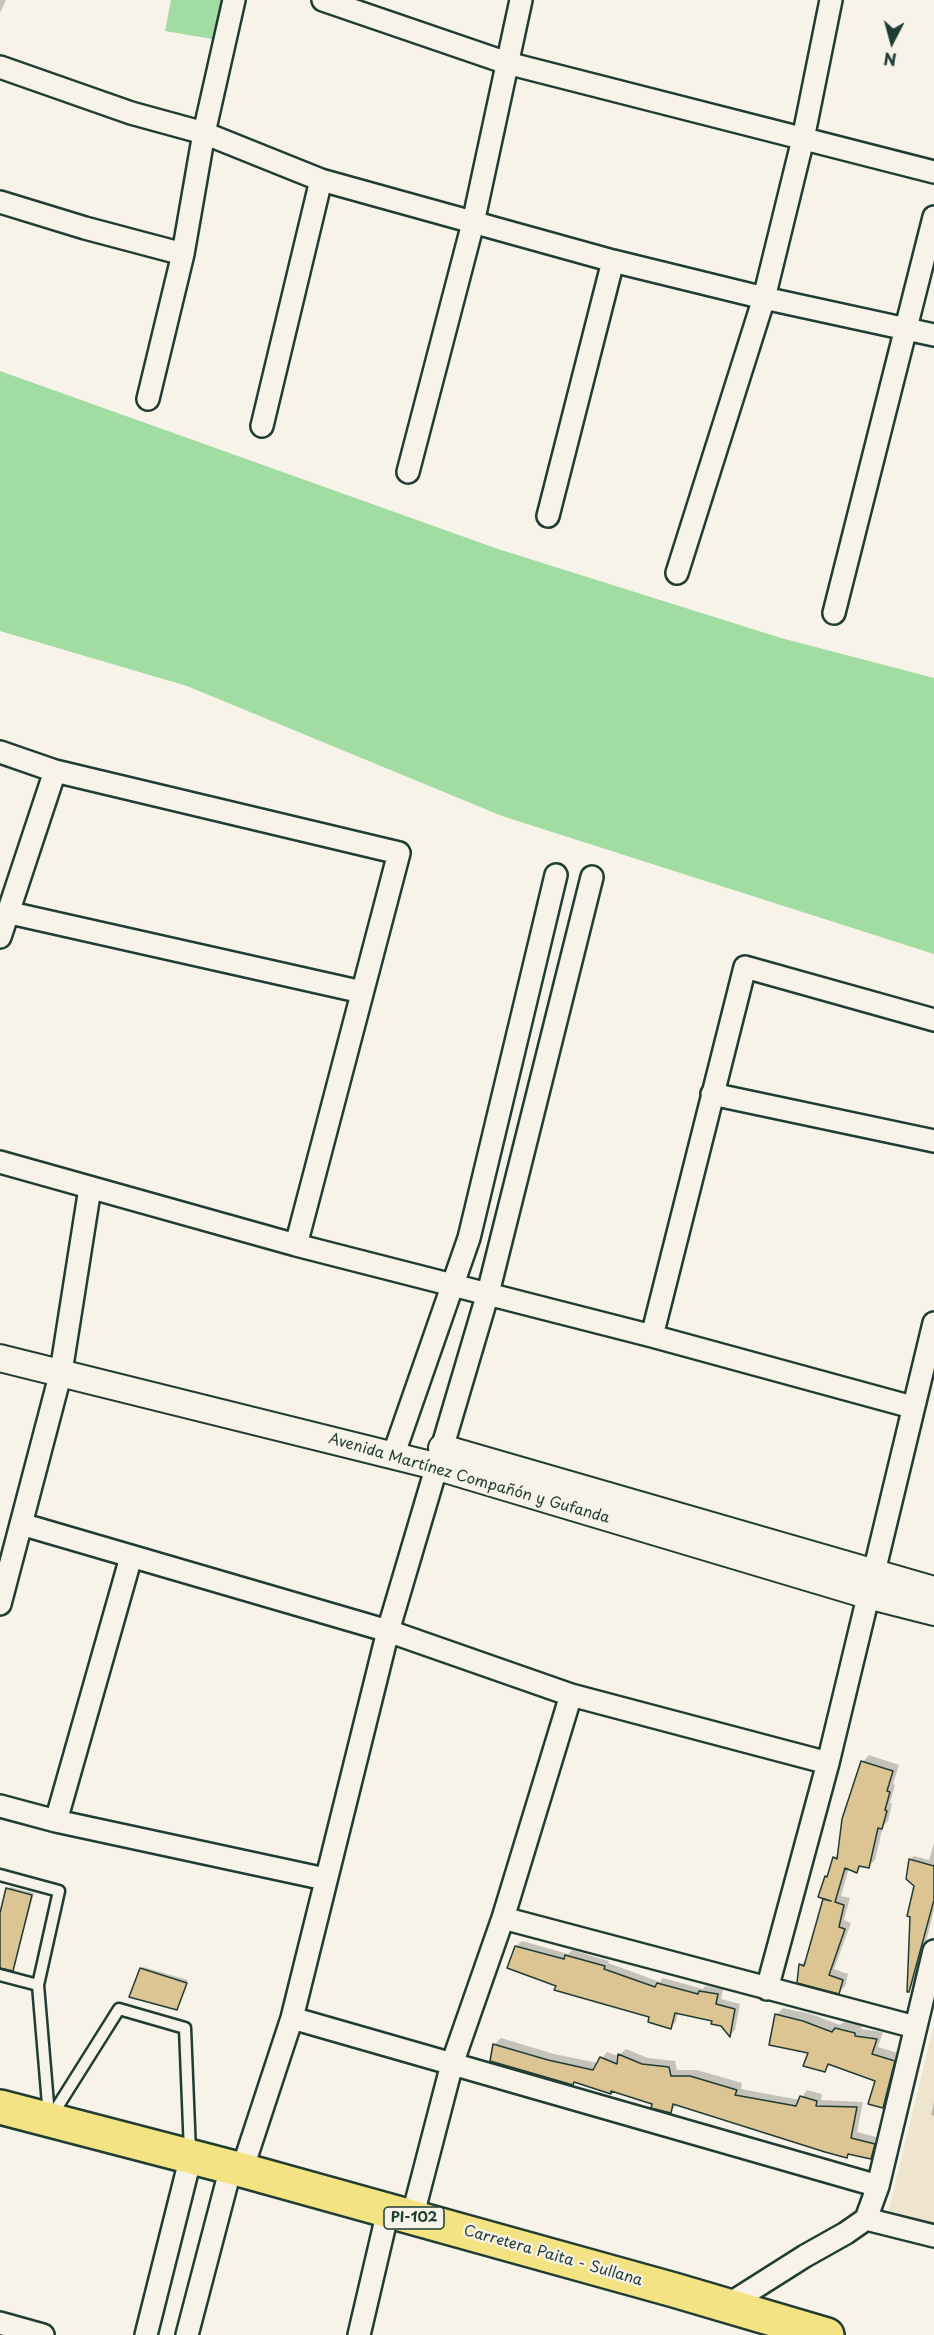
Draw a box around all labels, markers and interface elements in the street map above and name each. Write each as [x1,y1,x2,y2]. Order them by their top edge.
north arrow [862,12,922,72]
text: N [883,47,898,72]
street label: Avenida Martínez Compañón y Gufanda [326,1430,612,1528]
road number: PI-102 [384,2207,444,2229]
street label: Carretera Paita - Sullana [461,2222,645,2290]

